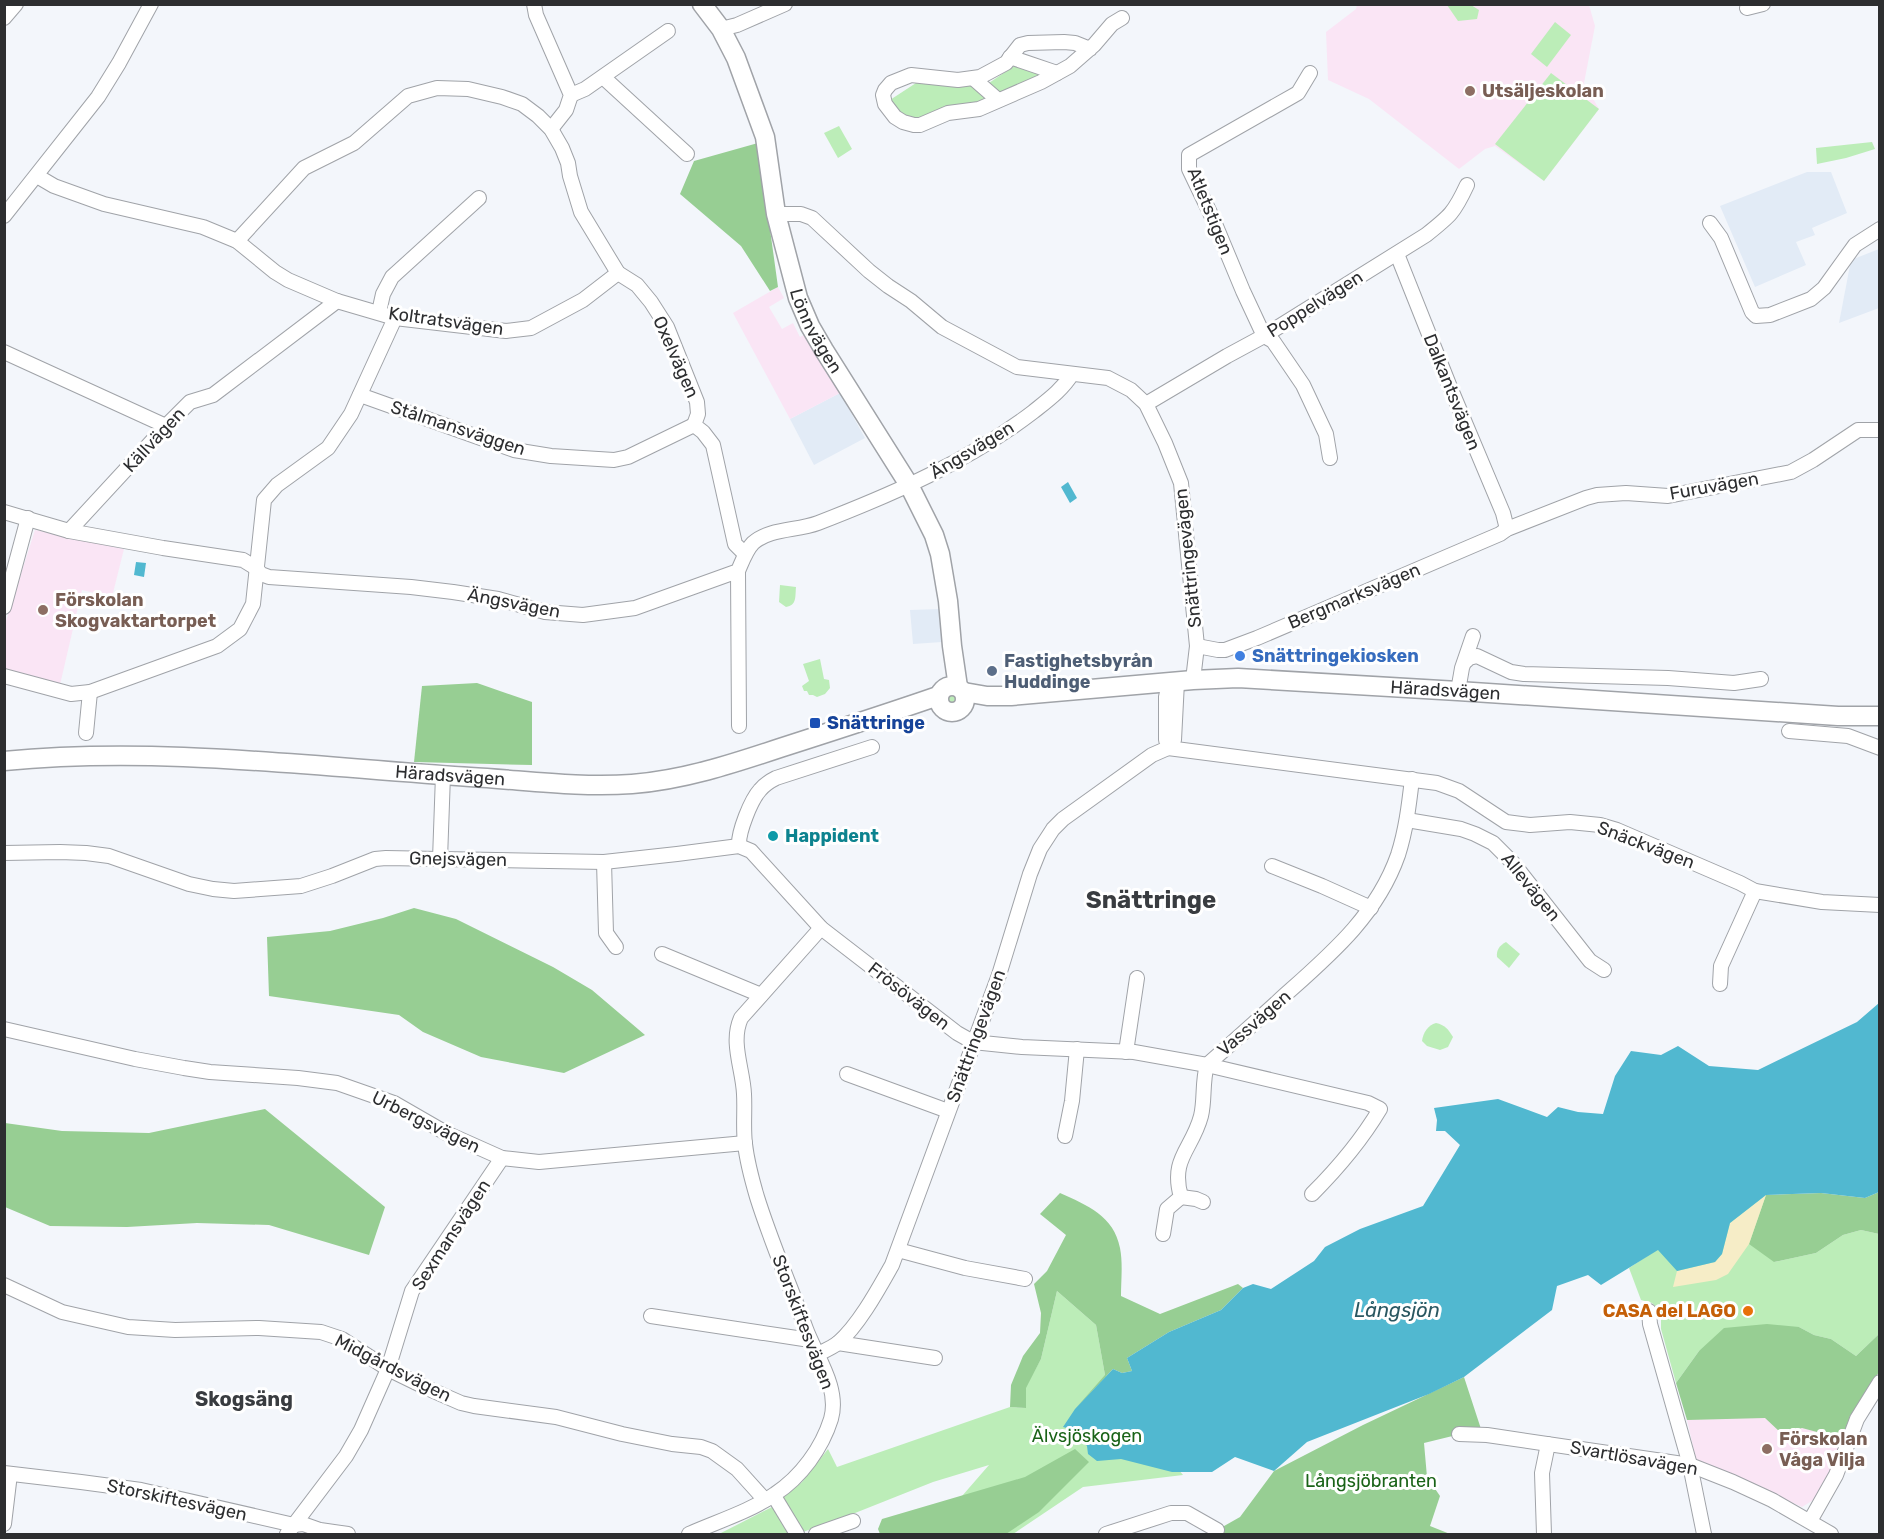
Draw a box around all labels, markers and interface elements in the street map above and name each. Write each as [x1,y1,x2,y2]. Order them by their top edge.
place label: Utsäljeskolan [1482,80,1604,102]
marker: Utsäljeskolan [1463,84,1477,98]
street label: Atletstigen [1183,164,1237,258]
street label: Poppelvägen [1263,266,1367,342]
street label: Lönnvägen [785,286,847,377]
street label: Koltratsvägen [387,302,505,340]
street label: Oxelvägen [648,313,704,401]
street label: Dalkantsvägen [1419,331,1485,453]
street label: Stålmansväggen [388,396,528,460]
street label: Källvägen [118,403,190,477]
street label: Ängsvägen [926,416,1018,484]
street label: Furuvägen [1668,467,1760,505]
street label: Snättringevägen [1170,487,1206,629]
street label: Bergmarksvägen [1285,558,1423,634]
street label: Ängsvägen [466,583,562,623]
place label: Förskolan Skogvaktartorpet [55,589,216,632]
marker: Förskolan Skogvaktartorpet [36,603,50,617]
place label: Snättringekiosken [1252,645,1419,667]
marker: Snättringekiosken [1233,649,1247,663]
place label: Fastighetsbyrån Huddinge [1004,650,1153,693]
marker: Fastighetsbyrån Huddinge [985,664,999,678]
street label: Häradsvägen [1390,676,1501,705]
place label: Snättringe [827,712,925,734]
marker: Snättringe [808,716,822,730]
street label: Häradsvägen [394,761,506,790]
street label: Snäckvägen [1594,816,1698,874]
place label: Happident [785,825,879,847]
marker: Happident [766,829,780,843]
street label: Gnejsvägen [409,847,507,871]
street label: Allevägen [1497,848,1565,926]
district label: Snättringe [1086,886,1216,914]
street label: Frösövägen [864,957,954,1035]
street label: Snättringevägen [942,966,1010,1106]
street label: Vassvägen [1213,985,1295,1061]
street label: Urbergsvägen [368,1086,484,1158]
street label: Sexmansvägen [407,1175,495,1295]
street label: Storskiftesvägen [767,1252,839,1392]
water label: Långsjön [1354,1298,1440,1322]
place label: CASA del LAGO [1603,1300,1736,1322]
marker: CASA del LAGO [1741,1304,1755,1318]
street label: Midgårdsvägen [331,1329,455,1407]
district label: Skogsäng [195,1387,293,1411]
park label: Älvsjöskogen [1032,1425,1142,1447]
place label: Förskolan Våga Vilja [1779,1428,1868,1471]
street label: Svartlösavägen [1568,1436,1700,1480]
marker: Förskolan Våga Vilja [1760,1442,1774,1456]
park label: Långsjöbranten [1305,1470,1437,1492]
street label: Storskiftesvägen [105,1474,249,1526]

